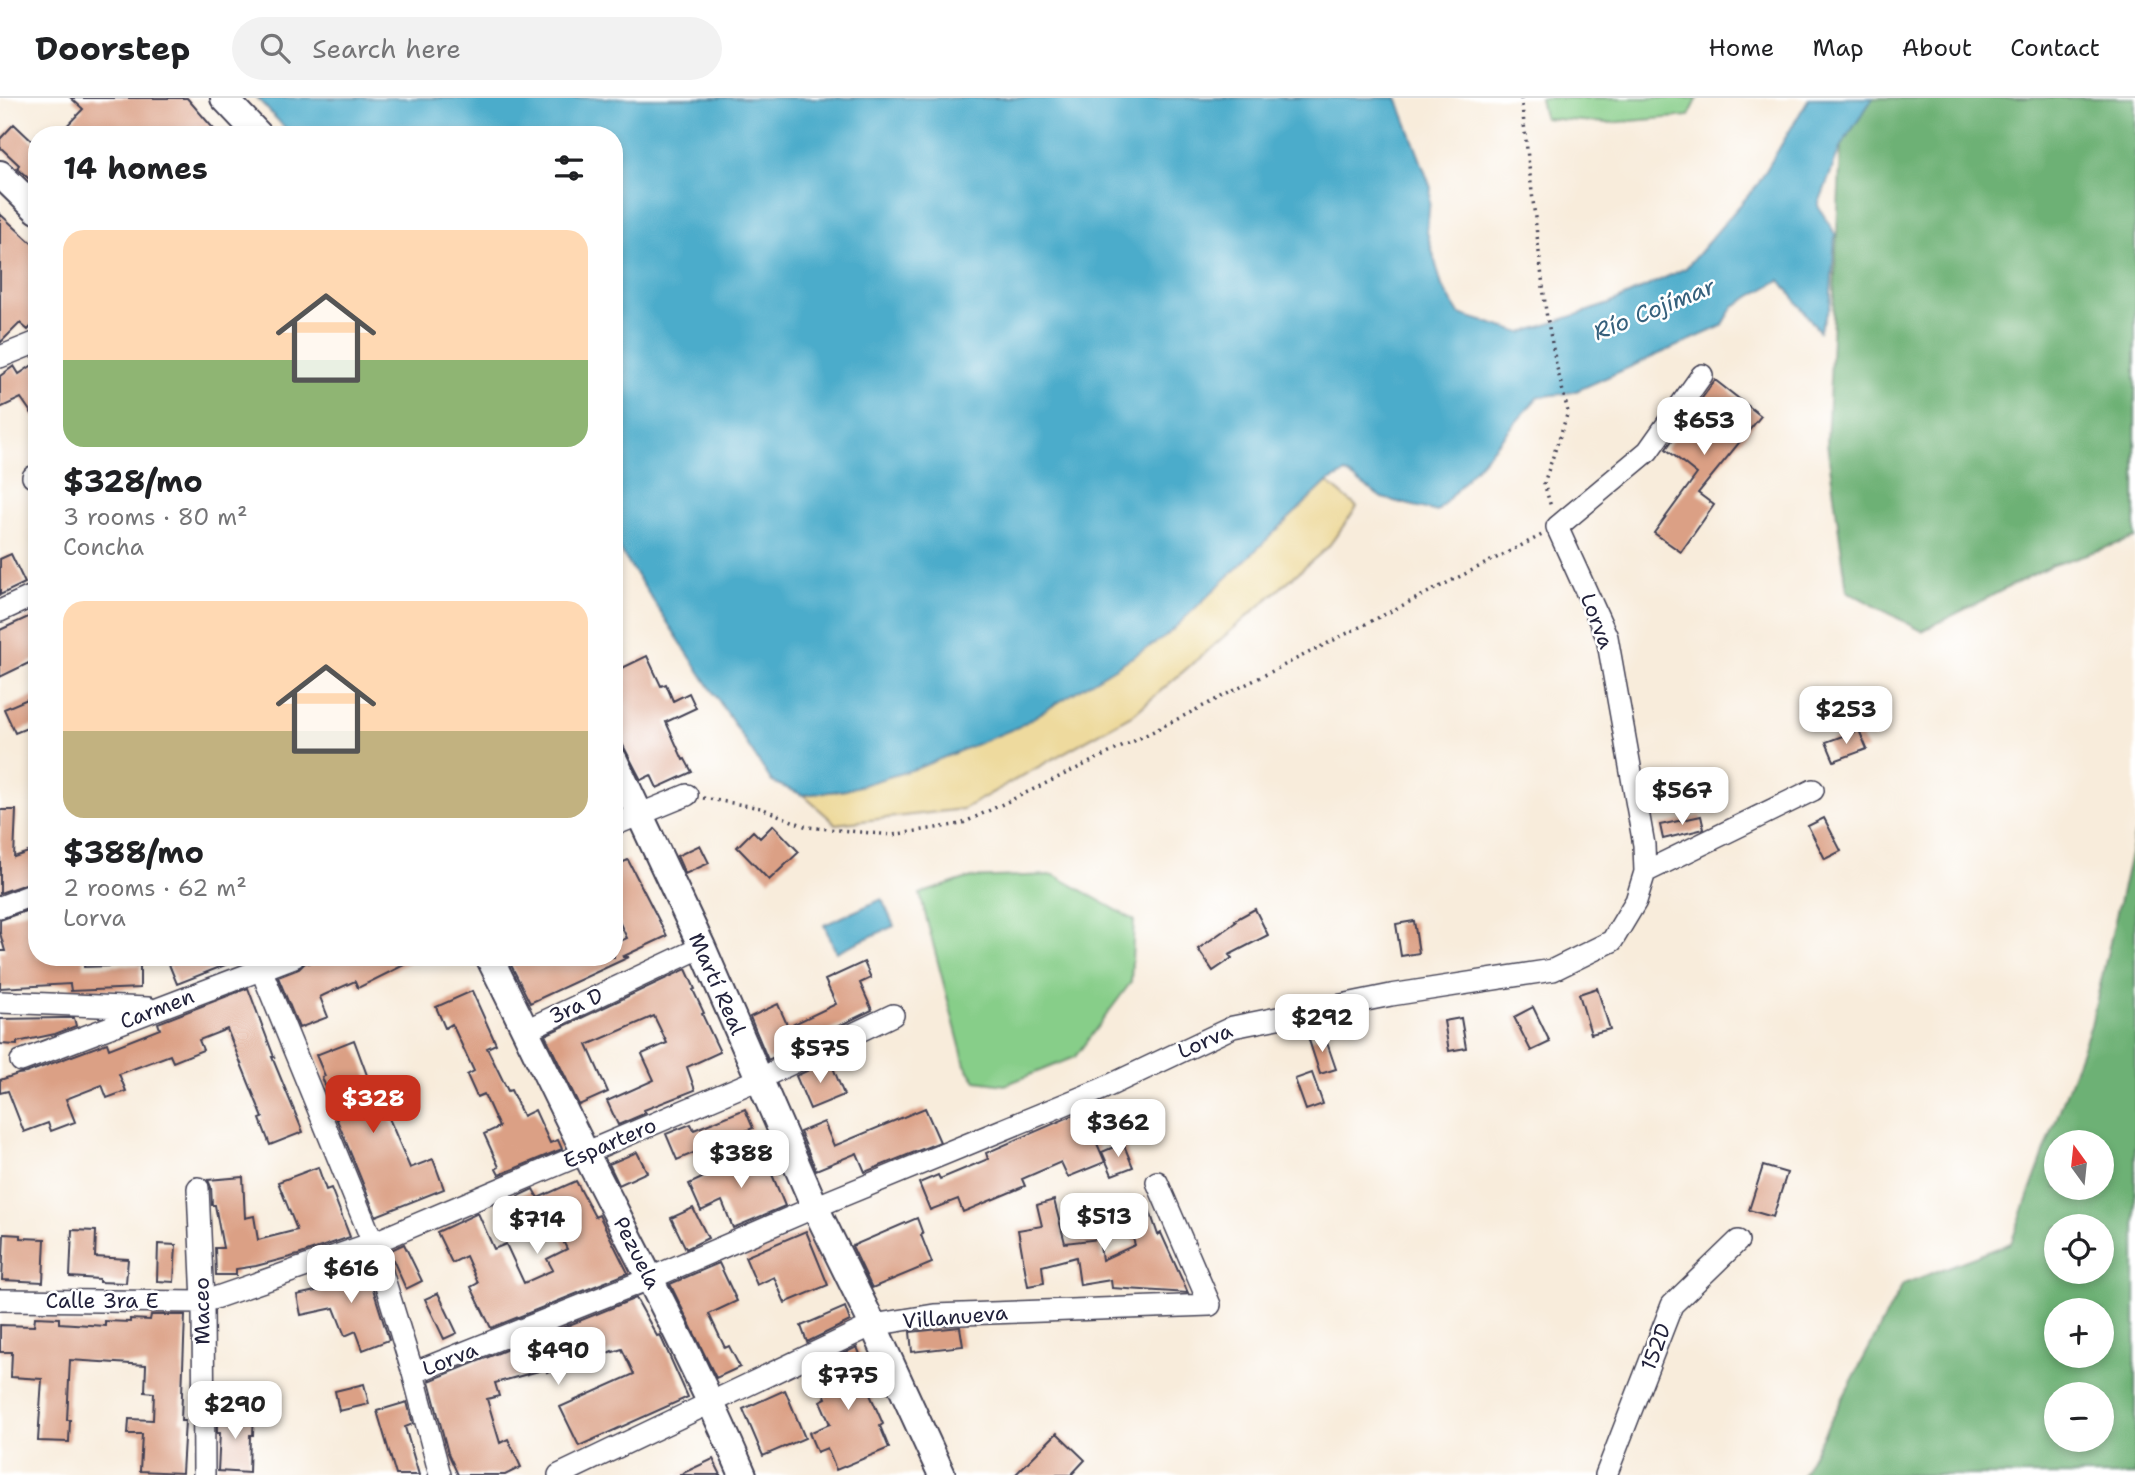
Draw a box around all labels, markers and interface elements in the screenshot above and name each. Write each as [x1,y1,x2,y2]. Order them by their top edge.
search box [232,17,722,80]
text: Doorstep [35,26,190,71]
icon: search [256,29,294,67]
text: Search here [312,31,461,66]
text: Home [1708,32,1774,64]
text: Map [1812,32,1864,64]
text: About [1902,32,1972,64]
text: Contact [2010,32,2100,64]
text: 14 homes [63,148,208,189]
icon: filters [550,149,588,187]
water label: Río Cojímar [1589,271,1720,347]
icon: home [263,275,389,401]
pin: $653 [1663,398,1745,457]
text: $653 [1673,405,1735,435]
text: $328/mo [63,461,203,502]
text: 3 rooms · 80 m² [63,502,248,532]
text: Concha [63,532,144,562]
street label: Lorva [1574,589,1620,653]
icon: home [263,646,389,772]
pin: $253 [1805,686,1887,746]
text: $253 [1815,694,1877,724]
pin: $567 [1641,768,1723,827]
text: $567 [1651,775,1713,805]
text: $388/mo [63,832,204,873]
text: 2 rooms · 62 m² [63,873,247,903]
text: Lorva [63,903,126,933]
street label: Martí Real [682,929,752,1040]
street label: 3ra D [544,981,608,1031]
street label: Carmen [116,982,198,1036]
pin: $292 [1281,995,1363,1054]
text: $292 [1291,1002,1353,1032]
street label: Lorva [1173,1017,1237,1065]
pin: $575 [779,1026,861,1085]
text: $575 [790,1033,850,1063]
pin: $328 [332,1076,414,1135]
text: $328 [342,1083,404,1113]
pin: $362 [1077,1100,1159,1159]
text: $362 [1086,1107,1150,1137]
street label: Espartero [559,1111,661,1175]
pin: $388 [700,1130,782,1190]
north arrow [2044,1130,2114,1200]
map controls [2044,1130,2114,1452]
text: $388 [709,1138,773,1168]
pin: $513 [1063,1194,1145,1253]
pin: $714 [496,1196,578,1256]
text: $513 [1076,1201,1132,1231]
text: $714 [509,1204,565,1234]
street label: Pezuela [607,1212,667,1294]
button: locate [2044,1214,2114,1284]
pin: $616 [310,1246,392,1305]
text: $616 [323,1253,379,1283]
street label: Maceo [187,1277,217,1345]
street label: Calle 3ra E [45,1287,159,1315]
street label: Villanueva [901,1298,1009,1336]
button: + [2044,1298,2114,1368]
street label: 152D [1634,1319,1678,1375]
pin: $490 [517,1328,599,1387]
street label: Lorva [418,1335,482,1383]
text: $490 [526,1335,590,1365]
pin: $775 [807,1352,889,1412]
text: $775 [818,1360,878,1390]
pin: $290 [194,1382,276,1441]
button: − [2044,1382,2114,1452]
text: $290 [204,1389,266,1419]

